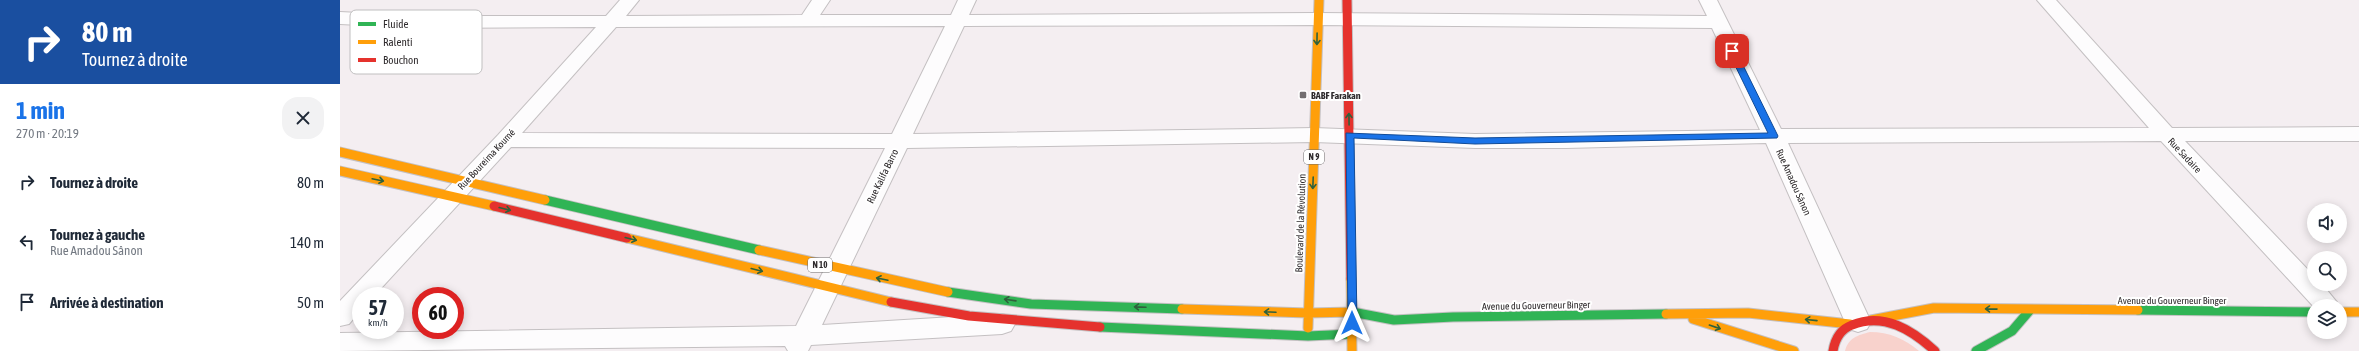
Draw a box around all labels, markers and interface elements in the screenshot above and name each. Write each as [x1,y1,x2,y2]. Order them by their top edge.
legend [350,10,482,74]
icon: right [16,16,68,68]
text: 80 m [82,16,132,48]
text: Fluide [383,18,408,30]
one-way arrow [1313,32,1321,45]
pin [1715,34,1749,68]
text: Ralenti [383,36,412,48]
icon: arrive [1721,40,1743,62]
text: Tournez à droite [82,49,188,70]
text: Bouchon [383,54,419,66]
marker: BABF Farakan [1298,90,1308,100]
place label: BABF Farakan [1311,90,1361,101]
text: 1 min [16,97,65,124]
button: close [282,97,324,139]
one-way arrow [1345,113,1353,126]
text: 270 m · 20:19 [16,126,79,141]
street label: Rue Boureima Koumé [455,126,518,192]
street label: Rue Sadaire [2166,136,2204,175]
street label: Rue Kalifa Barro [865,147,900,205]
street label: Rue Amadou Sânon [1774,147,1813,217]
road number: N 9 [1304,150,1324,164]
icon: right [16,171,38,193]
street label: Boulevard de la Révolution [1293,173,1308,273]
text: Tournez à droite [50,174,138,191]
text: 80 m [297,174,324,191]
one-way arrow [371,176,384,184]
one-way arrow [1309,176,1316,189]
map controls [2307,203,2347,339]
button: sound [2307,203,2347,243]
one-way arrow [498,205,511,213]
text: Tournez à gauche [50,226,145,243]
icon: left [16,231,38,253]
text: 140 m [290,234,324,251]
one-way arrow [624,236,637,244]
text: Rue Amadou Sânon [50,243,143,258]
button: search [2307,251,2347,291]
road number: N 10 [808,258,832,272]
one-way arrow [751,267,764,274]
one-way arrow [876,274,889,282]
speed limit sign: 60 [412,287,464,339]
icon: arrive [16,291,38,313]
text: Arrivée à destination [50,294,164,311]
text: 50 m [297,294,324,311]
street label: Avenue du Gouverneur Binger [2118,295,2227,306]
text: 57 [369,296,387,319]
one-way arrow [1004,296,1017,304]
street label: Avenue du Gouverneur Binger [1482,299,1591,312]
button: layers [2307,299,2347,339]
position arrow [1331,302,1373,344]
one-way arrow [1134,304,1147,311]
one-way arrow [1985,305,1998,313]
one-way arrow [1264,308,1277,316]
one-way arrow [1805,316,1818,324]
text: km/h [368,317,388,328]
one-way arrow [1709,324,1722,331]

